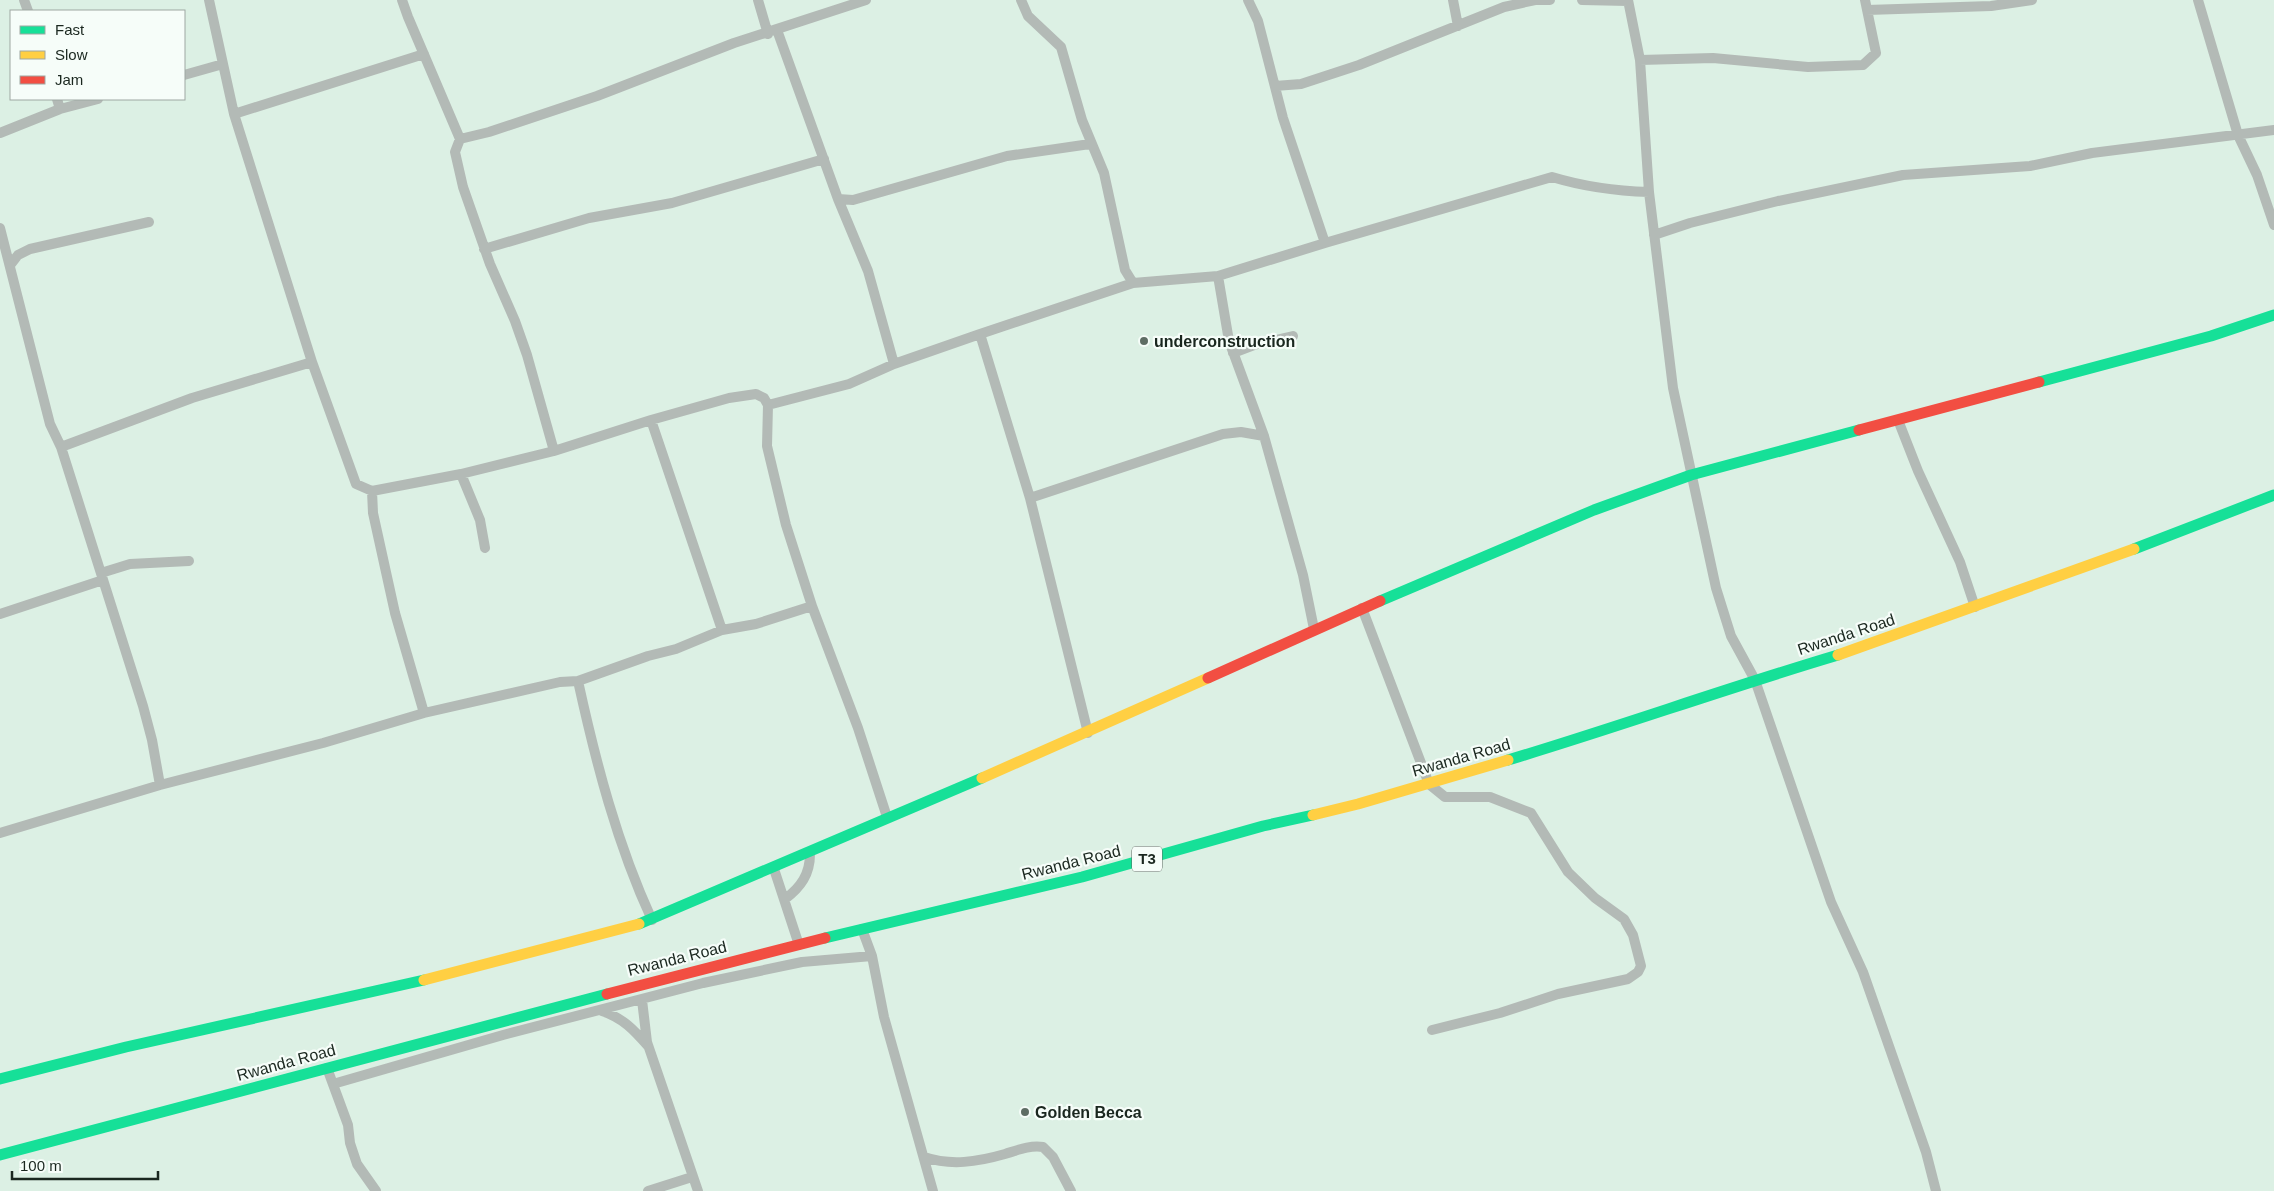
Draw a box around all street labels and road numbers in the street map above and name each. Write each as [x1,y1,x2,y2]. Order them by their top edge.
street label: Rwanda Road [1795,611,1897,658]
street label: Rwanda Road [1410,735,1512,780]
street label: Rwanda Road [1020,842,1122,883]
road number: T3 [1132,846,1162,872]
street label: Rwanda Road [626,938,728,979]
street label: Rwanda Road [235,1041,337,1084]

